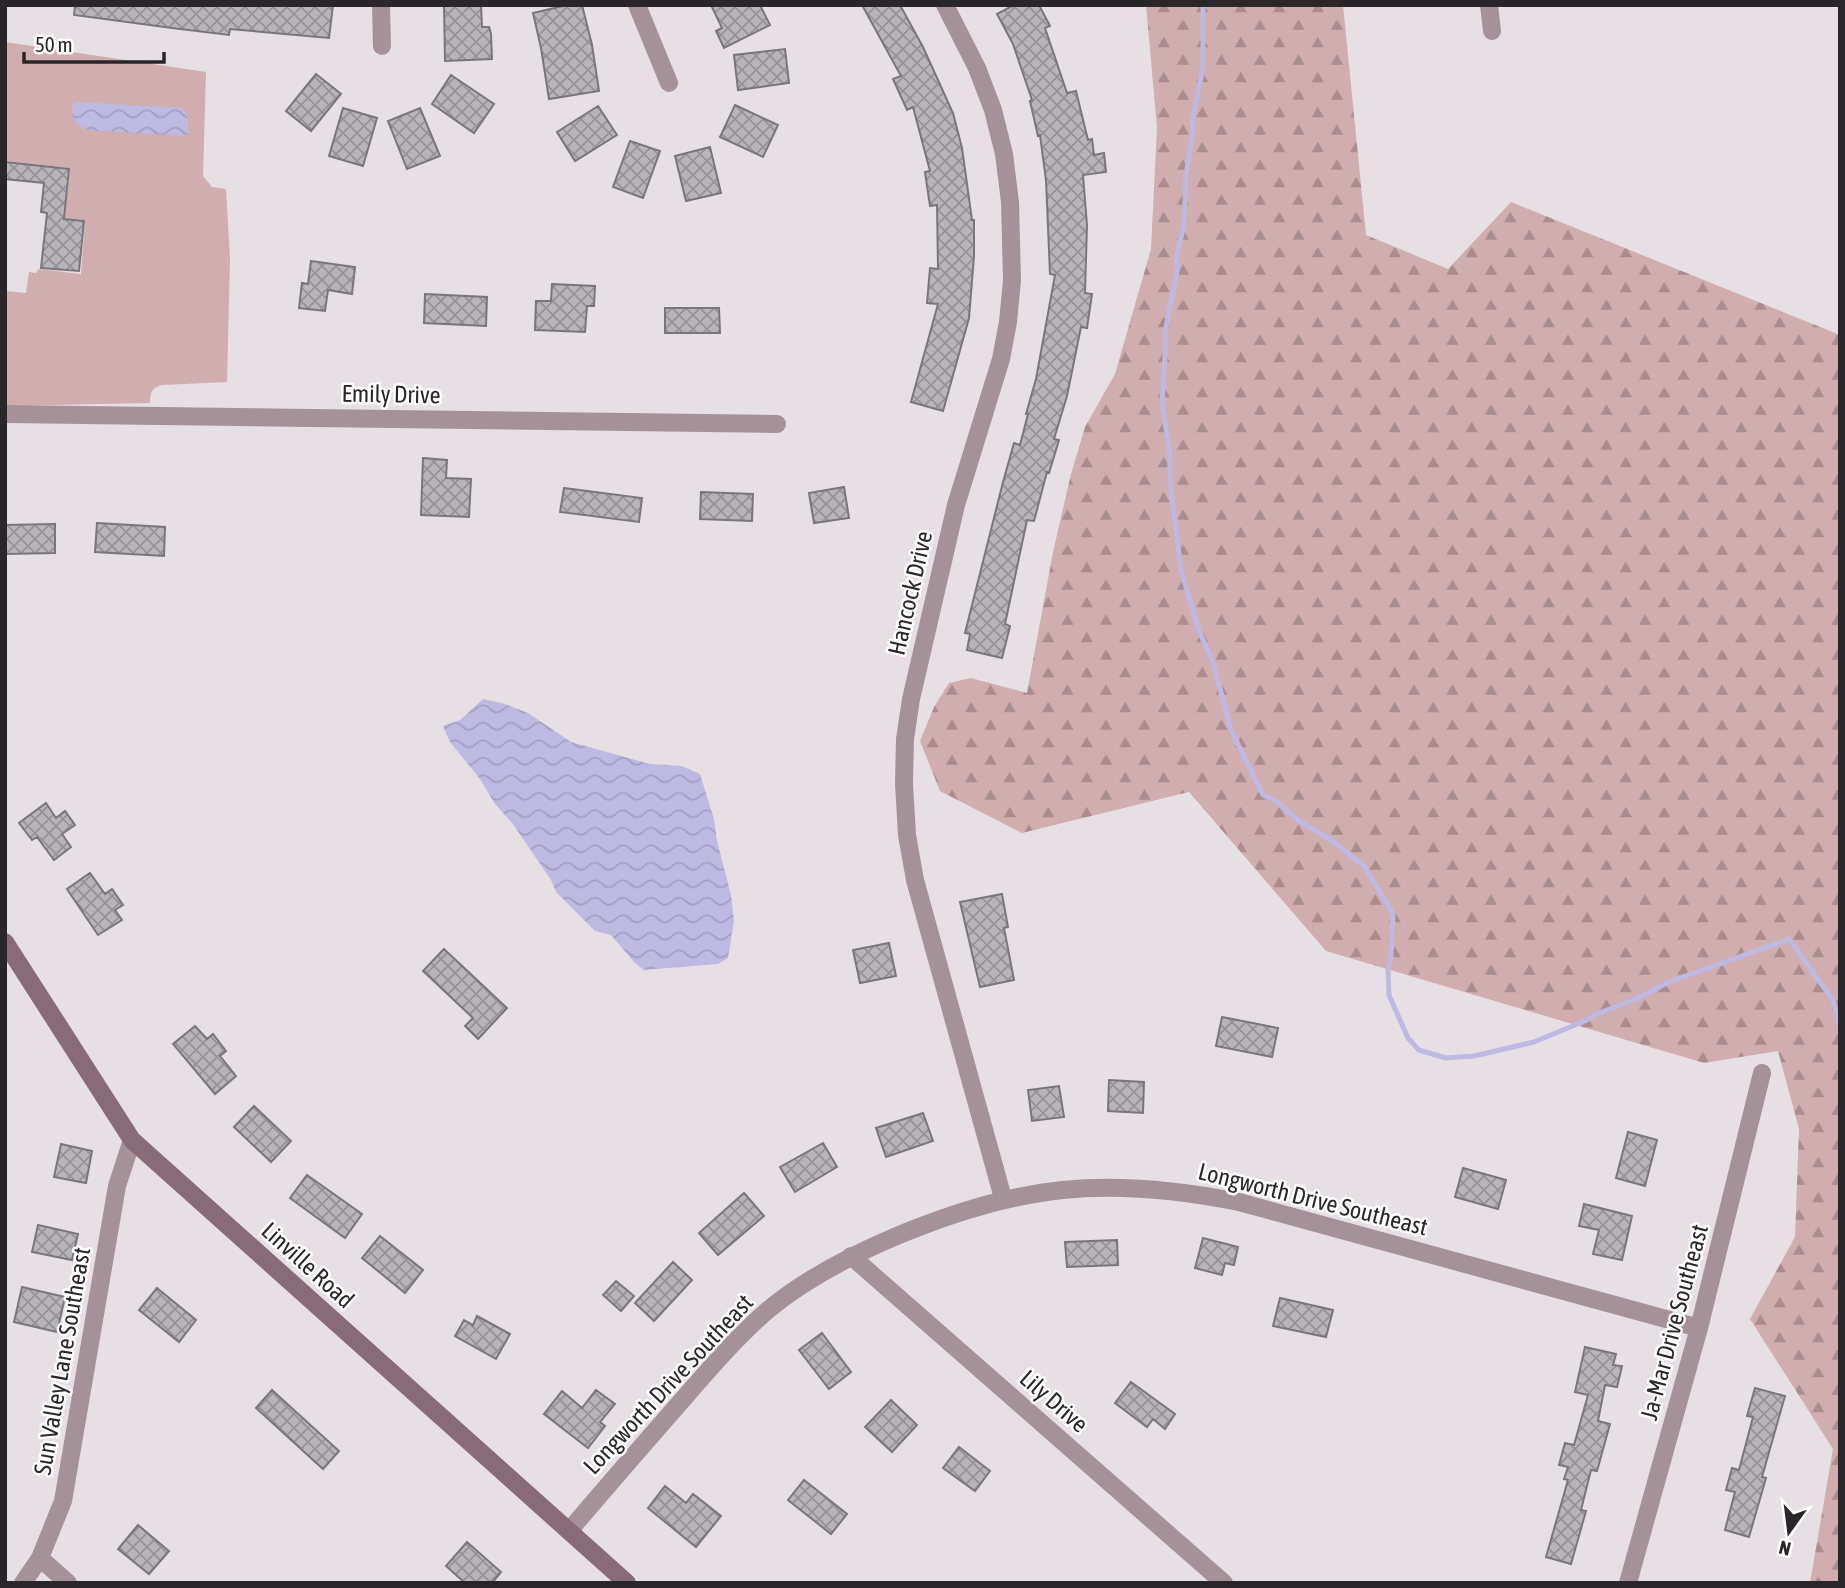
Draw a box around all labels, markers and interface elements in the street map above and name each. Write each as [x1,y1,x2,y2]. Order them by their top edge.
scale bar [24,21,164,65]
text: 50 m [35,32,73,56]
street label: Emily Drive [341,380,441,408]
street label: Hancock Drive [883,528,937,658]
street label: Longworth Drive Southeast [1196,1157,1431,1241]
street label: Linville Road [256,1217,360,1313]
street label: Ja-Mar Drive Southeast [1635,1221,1713,1423]
street label: Sun Valley Lane Southeast [29,1245,95,1477]
street label: Longworth Drive Southeast [578,1289,758,1479]
street label: Lily Drive [1015,1364,1093,1438]
north arrow [1754,1497,1824,1567]
text: N [1777,1536,1793,1561]

